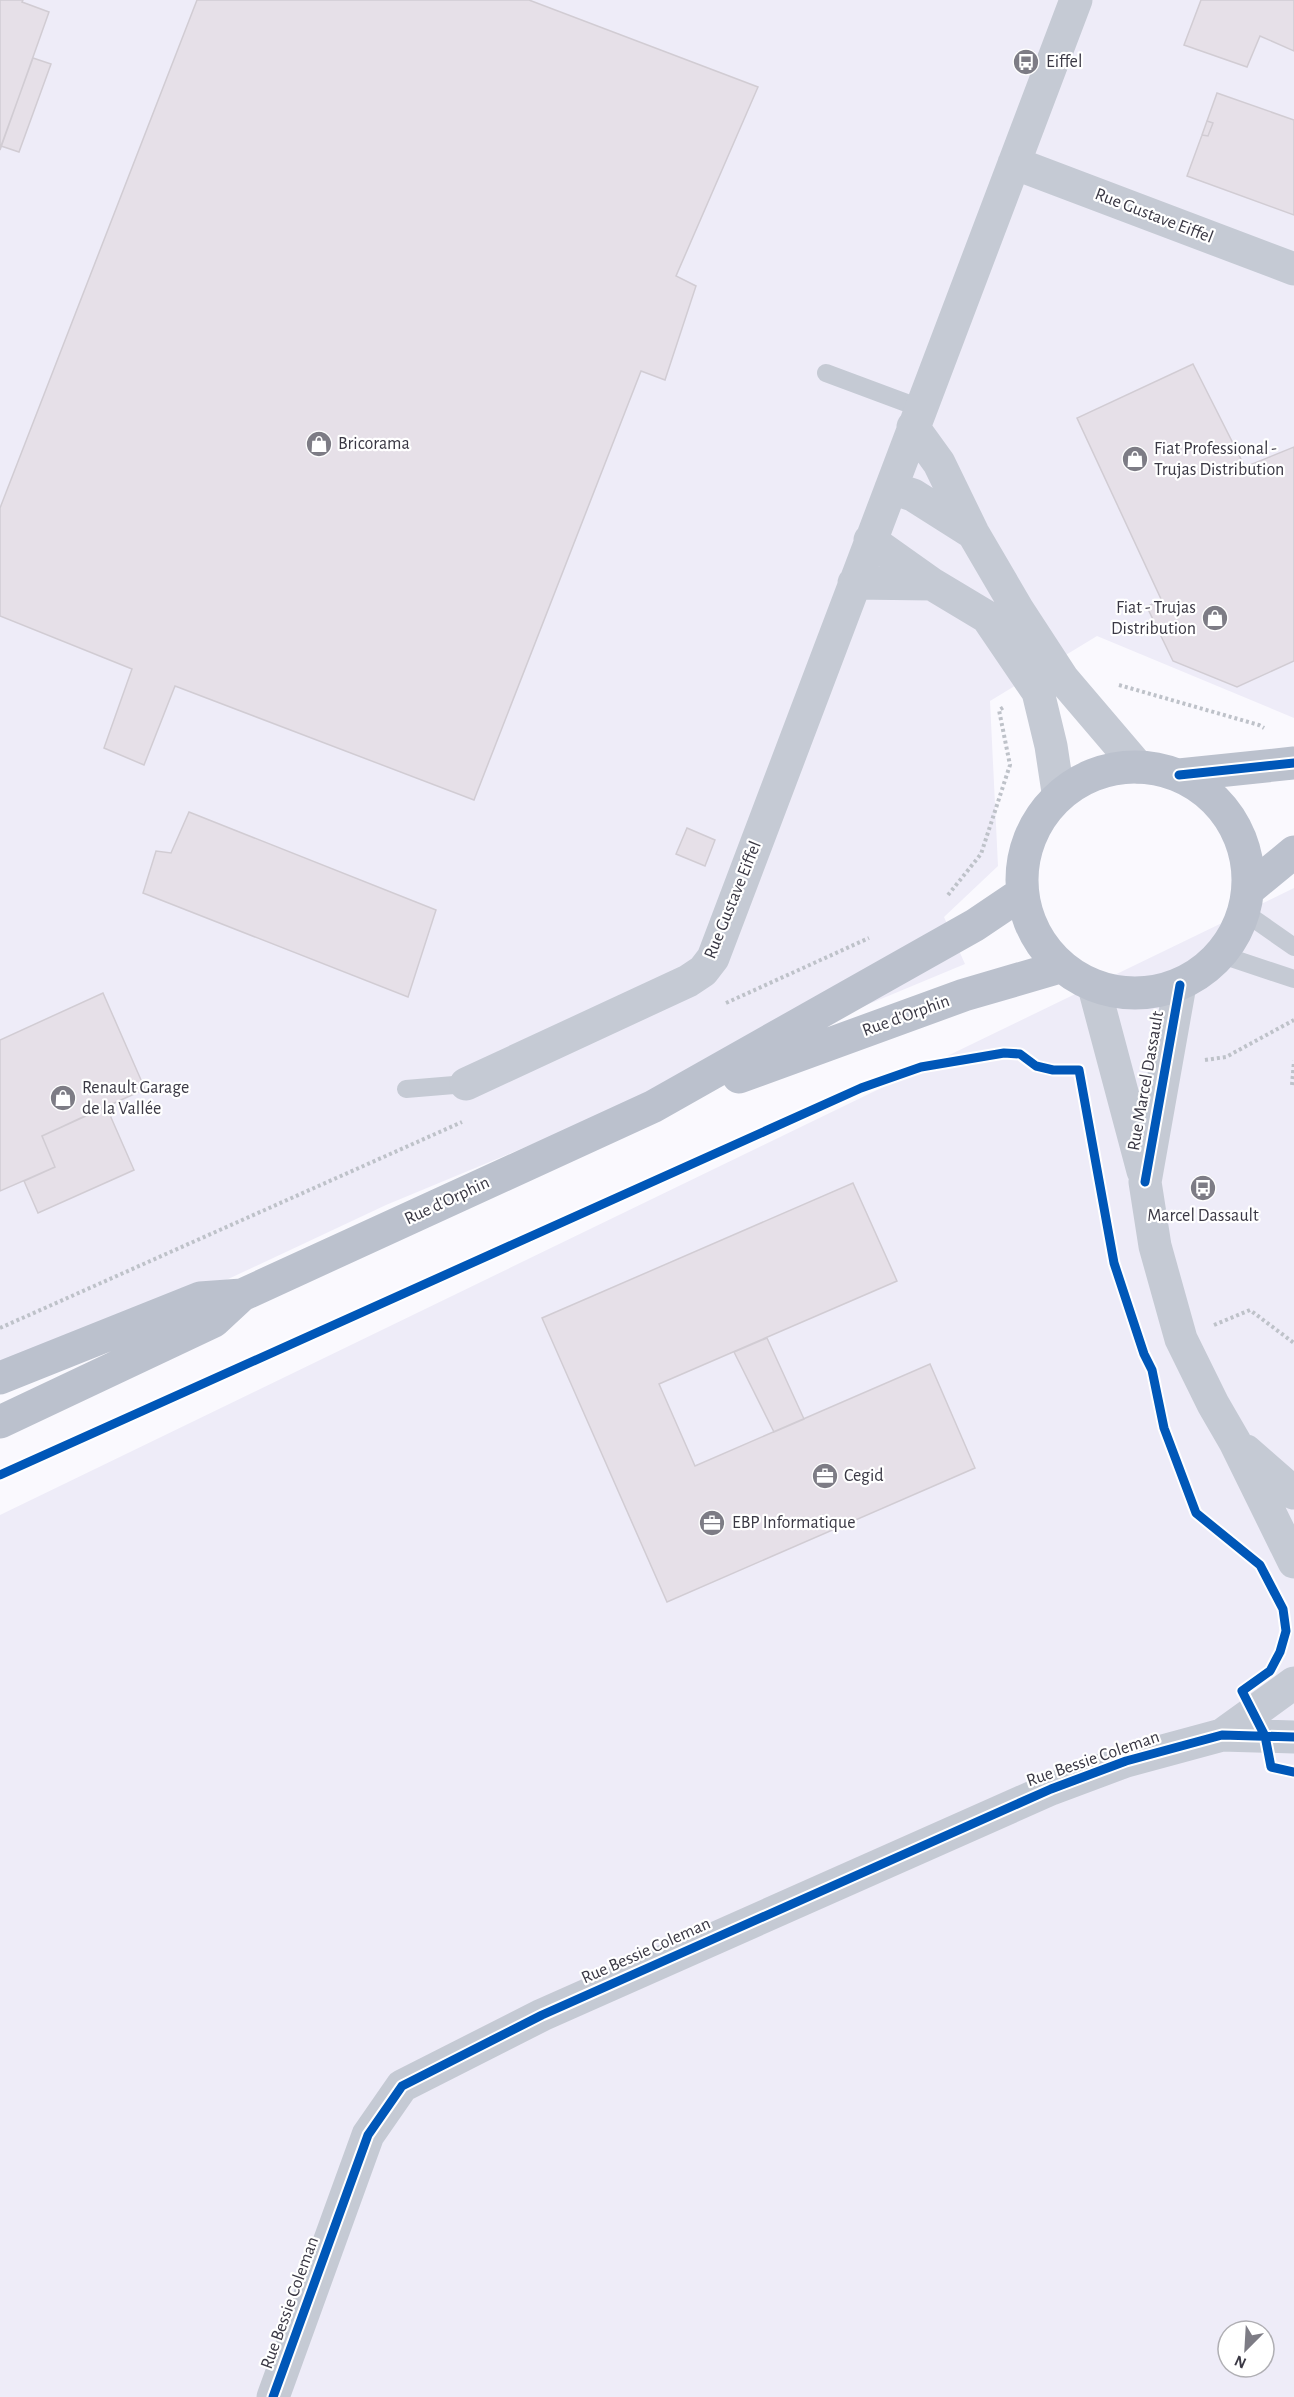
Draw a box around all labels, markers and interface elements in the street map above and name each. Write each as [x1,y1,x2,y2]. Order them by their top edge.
bus stop icon: Eiffel [1011,47,1041,77]
place label: Eiffel [1046,53,1082,71]
street label: Rue Gustave Eiffel [1092,185,1216,247]
shop icon: Bricorama [304,429,334,459]
place label: Bricorama [338,435,410,453]
place label: Fiat Professional - Trujas Distribution [1154,440,1284,479]
shop icon: Fiat Professional - Trujas Distribution [1120,444,1150,474]
place label: Fiat - Trujas Distribution [1111,599,1196,638]
shop icon: Fiat - Trujas Distribution [1200,603,1230,633]
street label: Rue Gustave Eiffel [701,839,765,961]
street label: Rue d'Orphin [860,992,952,1040]
street label: Rue Marcel Dassault [1125,1009,1167,1152]
place label: Renault Garage de la Vallée [82,1079,189,1118]
shop icon: Renault Garage de la Vallée [48,1083,78,1113]
bus stop icon: Marcel Dassault [1188,1173,1218,1203]
street label: Rue d'Orphin [402,1174,492,1228]
place label: Marcel Dassault [1147,1207,1259,1225]
office icon: Cegid [810,1461,840,1491]
place label: Cegid [844,1467,884,1485]
office icon: EBP Informatique [697,1508,727,1538]
place label: EBP Informatique [732,1514,855,1532]
street label: Rue Bessie Coleman [1024,1728,1162,1790]
street label: Rue Bessie Coleman [579,1914,713,1988]
street label: Rue Bessie Coleman [258,2235,322,2371]
north arrow [1216,2319,1276,2379]
text: N [1232,2352,1249,2371]

